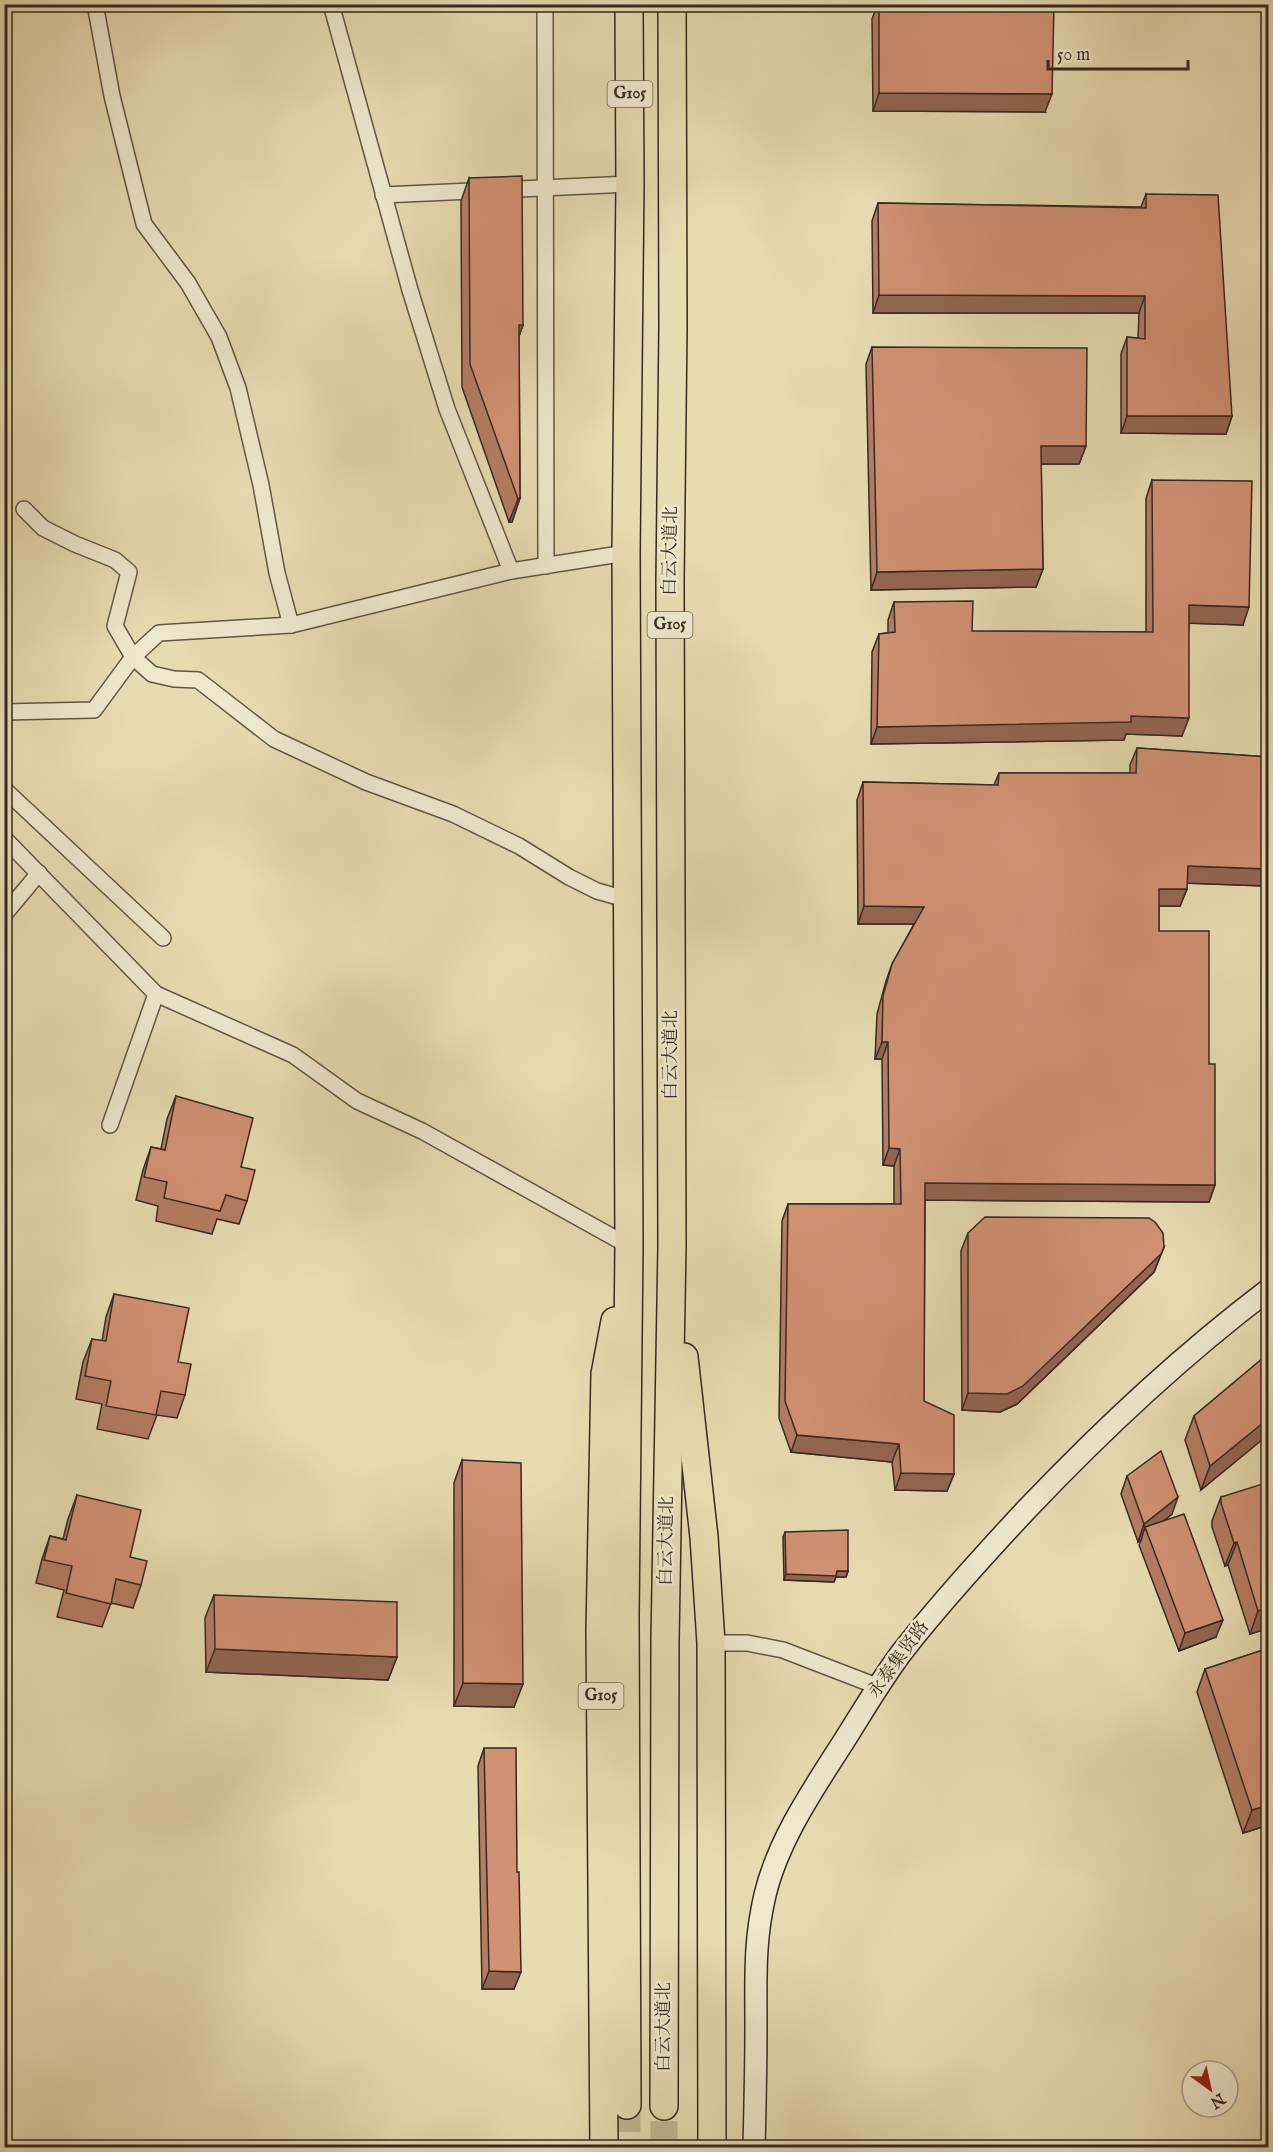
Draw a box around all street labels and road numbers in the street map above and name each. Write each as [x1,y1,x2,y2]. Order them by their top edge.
road number: G105 [608,81,652,107]
street label: 白云大道北 [659,506,683,596]
road number: G105 [648,612,692,638]
street label: 白云大道北 [660,1010,683,1100]
street label: 白云大道北 [655,1496,679,1586]
street label: 永泰集贤路 [863,1617,935,1703]
road number: G105 [578,1683,624,1709]
street label: 白云大道北 [653,1982,676,2072]

